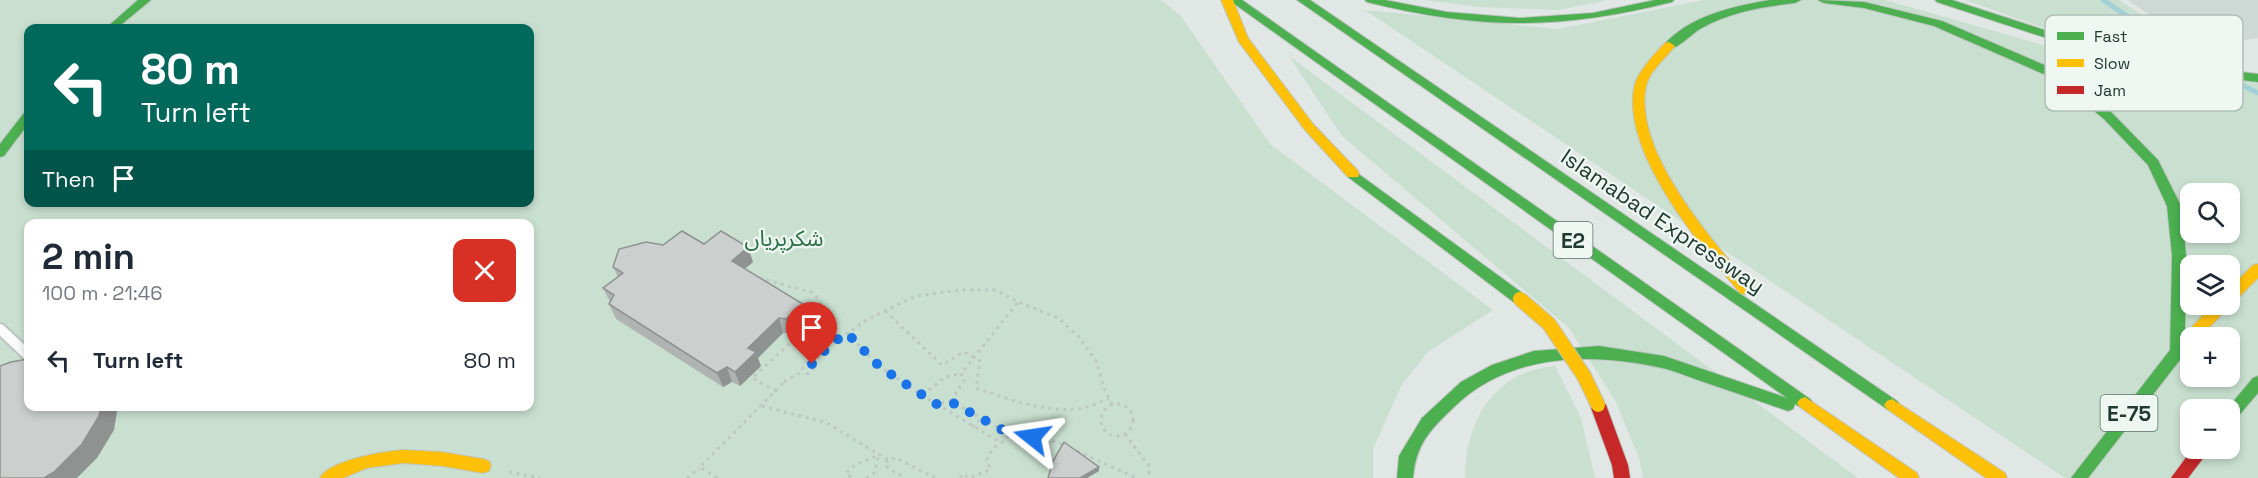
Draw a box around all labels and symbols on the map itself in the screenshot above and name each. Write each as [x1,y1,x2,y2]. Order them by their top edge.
legend [2045,15,2243,111]
text: Fast [2094,26,2127,47]
text: Slow [2094,53,2130,74]
text: Jam [2094,80,2126,101]
street label: Islamabad Expressway [1556,142,1770,300]
road number: E2 [1554,222,1592,258]
park label: شکرپریاں [744,224,824,253]
pin [786,302,837,364]
road number: E-75 [2100,395,2158,431]
position arrow [1000,405,1064,469]

